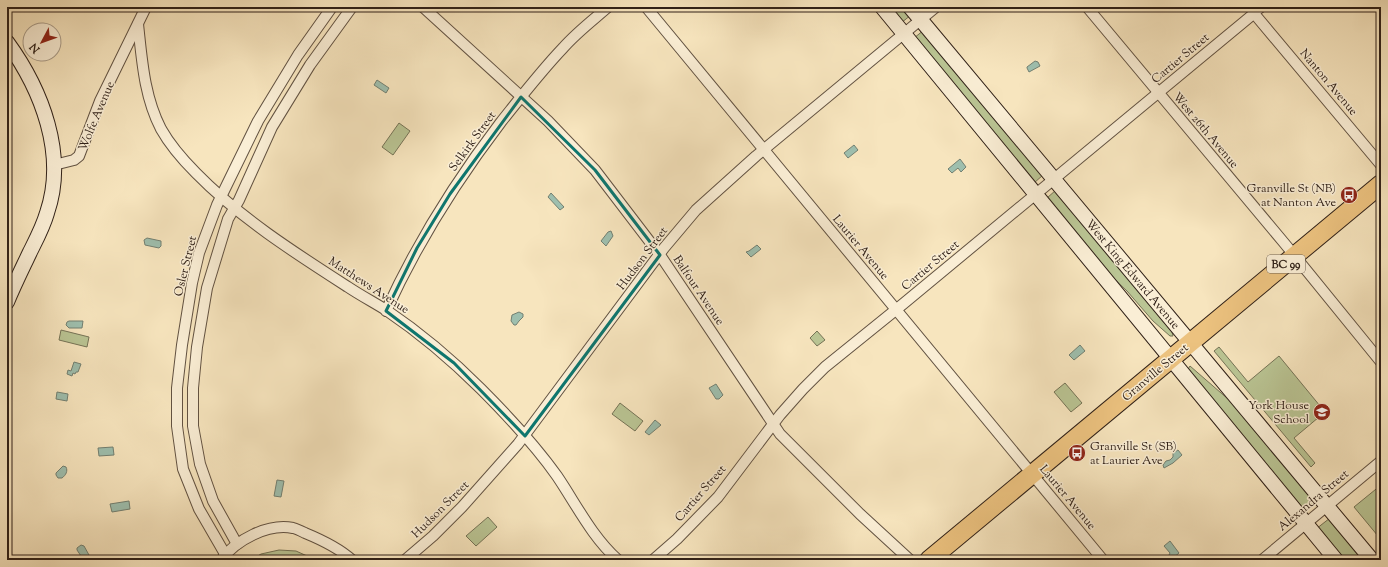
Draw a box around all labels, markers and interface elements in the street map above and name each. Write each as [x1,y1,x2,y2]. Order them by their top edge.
north arrow [22,22,62,62]
street label: Cartier Street [1148,29,1213,88]
text: N [26,39,45,57]
street label: Nanton Avenue [1295,45,1362,120]
street label: Wolfe Avenue [74,78,120,154]
street label: West 26th Avenue [1168,89,1243,173]
street label: Selkirk Street [445,108,501,175]
place label: Granville St (NB) at Nanton Ave [1247,180,1336,212]
bus stop icon: Granville St (NB) at Nanton Ave [1339,185,1359,205]
street label: Laurier Avenue [828,211,893,284]
street label: West King Edward Avenue [1081,216,1184,334]
street label: Hudson Street [613,223,673,294]
street label: Osler Street [170,234,202,298]
street label: Cartier Street [898,236,963,295]
street label: Balfour Avenue [668,252,728,329]
street label: Matthews Avenue [324,253,413,319]
road number: BC 99 [1267,255,1305,273]
street label: Granville Street [1118,340,1193,406]
place label: York House School [1248,397,1310,429]
school or university icon: York House School [1312,402,1332,422]
place label: Granville St (SB) at Laurier Ave [1090,438,1177,470]
bus stop icon: Granville St (SB) at Laurier Ave [1067,443,1087,463]
street label: Cartier Street [671,461,731,526]
street label: Laurier Avenue [1035,461,1100,534]
street label: Alexandra Street [1274,466,1353,536]
street label: Hudson Street [408,477,474,543]

